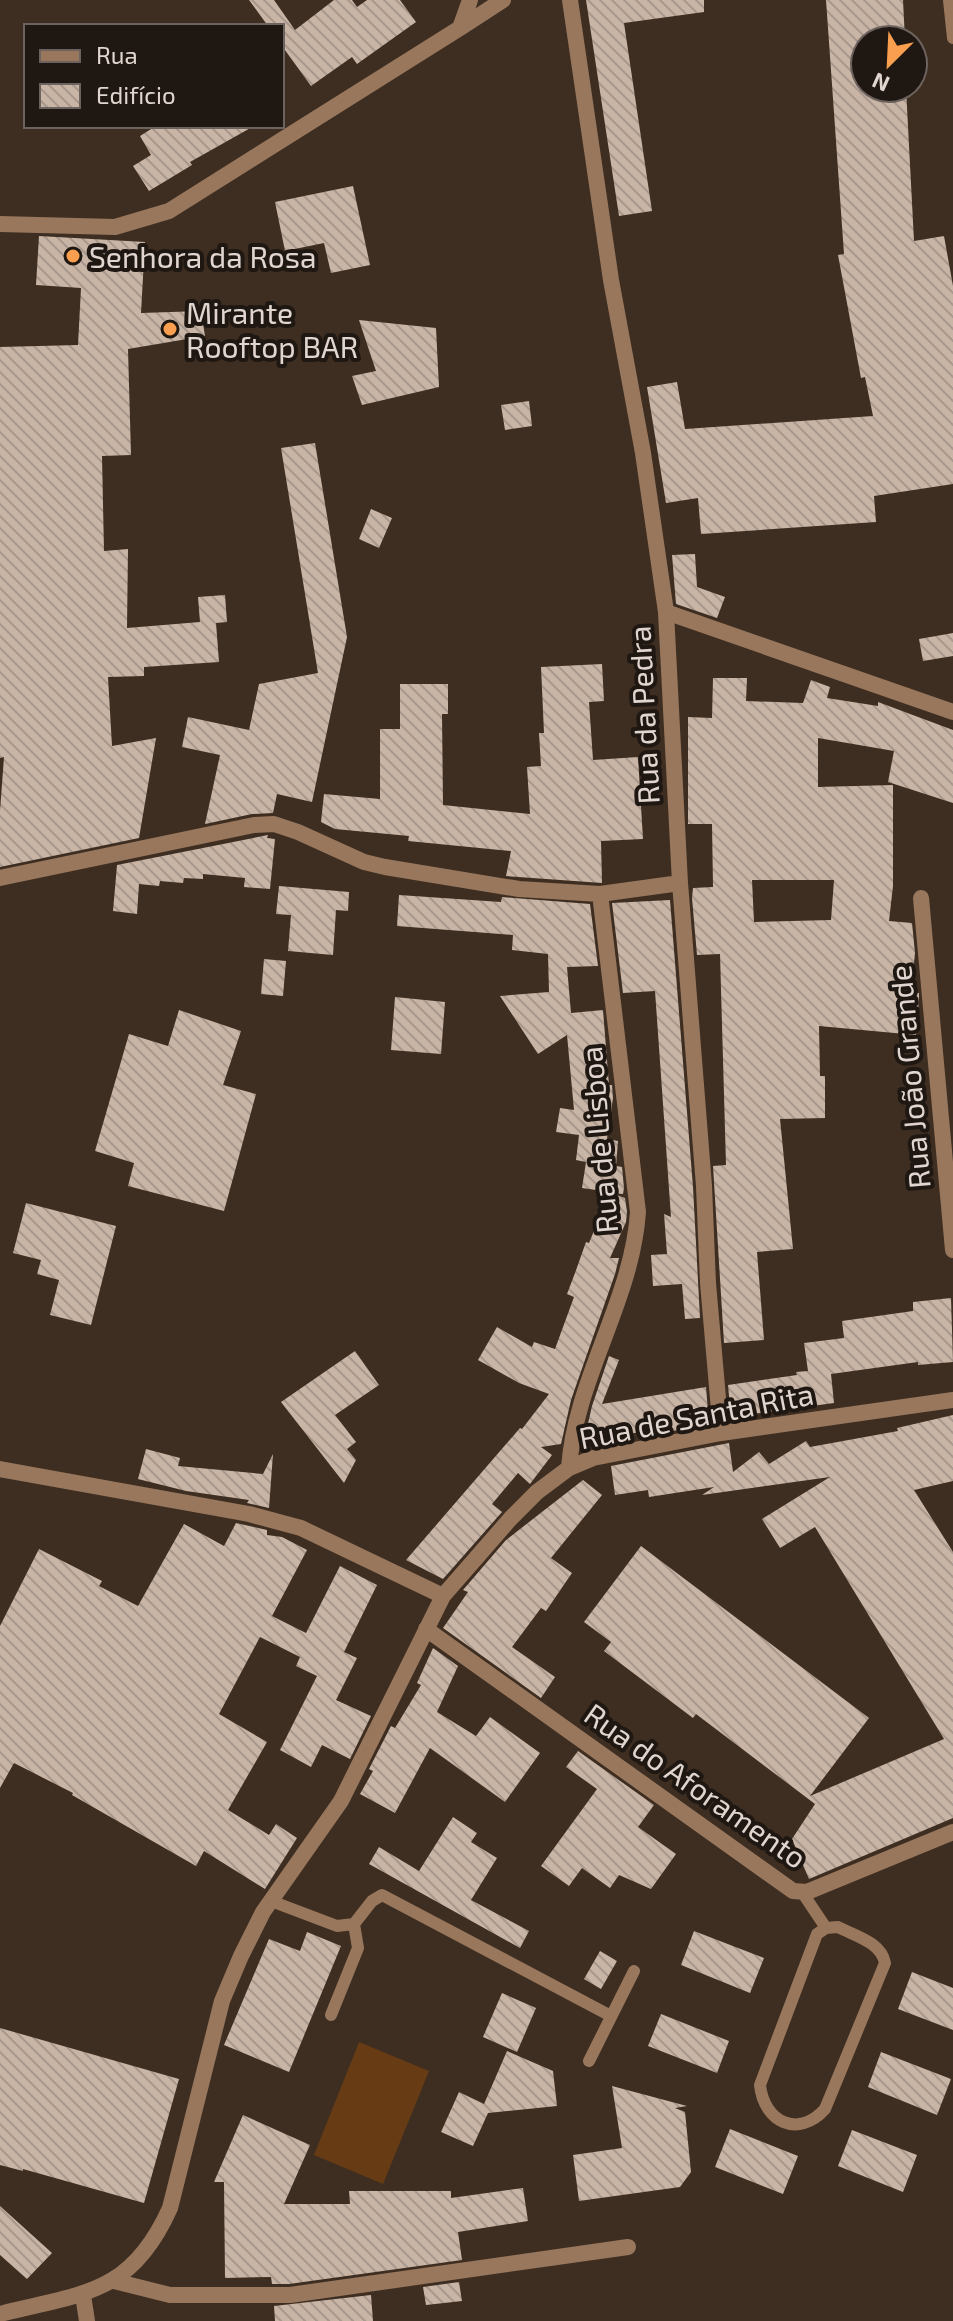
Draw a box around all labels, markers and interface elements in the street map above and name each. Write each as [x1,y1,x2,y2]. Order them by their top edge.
legend [24,24,284,128]
north arrow [849,24,929,104]
text: Rua [96,40,138,69]
text: N [868,68,893,98]
text: Edifício [96,80,176,109]
place label: Senhora da Rosa [89,238,317,274]
marker: Senhora da Rosa [64,247,82,265]
place label: Mirante Rooftop BAR [186,294,358,364]
marker: Mirante Rooftop BAR [161,320,179,338]
street label: Rua da Pedra [620,625,666,805]
street label: Rua João Grande [881,964,937,1190]
street label: Rua de Lisboa [572,1045,624,1235]
street label: Rua de Santa Rita [576,1375,816,1455]
street label: Rua do Aforamento [578,1695,814,1875]

